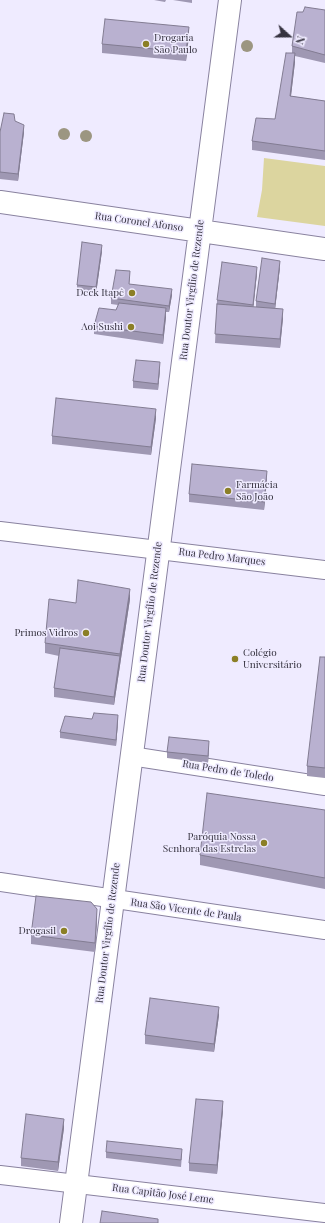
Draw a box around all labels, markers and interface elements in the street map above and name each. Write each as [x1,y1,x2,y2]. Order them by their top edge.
north arrow [269,16,309,56]
place label: Drogaria São Paulo [154,32,197,56]
text: N [292,34,309,47]
marker: Drogaria São Paulo [141,39,151,49]
street label: Rua Coronel Afonso [94,210,184,234]
street label: Rua Doutor Virgílio de Rezende [177,219,207,361]
place label: Deck Itapê [76,287,124,299]
marker: Deck Itapê [127,288,137,298]
place label: Aoi Sushi [81,321,123,333]
marker: Aoi Sushi [126,322,136,332]
place label: Farmácia São João [236,479,278,502]
marker: Farmácia São João [223,486,233,496]
street label: Rua Doutor Virgílio de Rezende [135,541,165,683]
street label: Rua Pedro Marques [178,546,266,568]
place label: Primos Vidros [14,627,78,639]
marker: Primos Vidros [81,628,91,638]
place label: Colégio Universitário [243,647,302,670]
marker: Colégio Universitário [230,654,240,664]
street label: Rua Pedro de Toledo [182,758,274,784]
place label: Paróquia Nossa Senhora das Estrelas [163,831,256,854]
marker: Paróquia Nossa Senhora das Estrelas [259,838,269,848]
street label: Rua Doutor Virgílio de Rezende [93,862,123,1004]
street label: Rua São Vicente de Paula [130,896,242,924]
place label: Drogasil [19,925,56,937]
marker: Drogasil [59,926,69,936]
street label: Rua Capitão José Leme [111,1182,215,1206]

